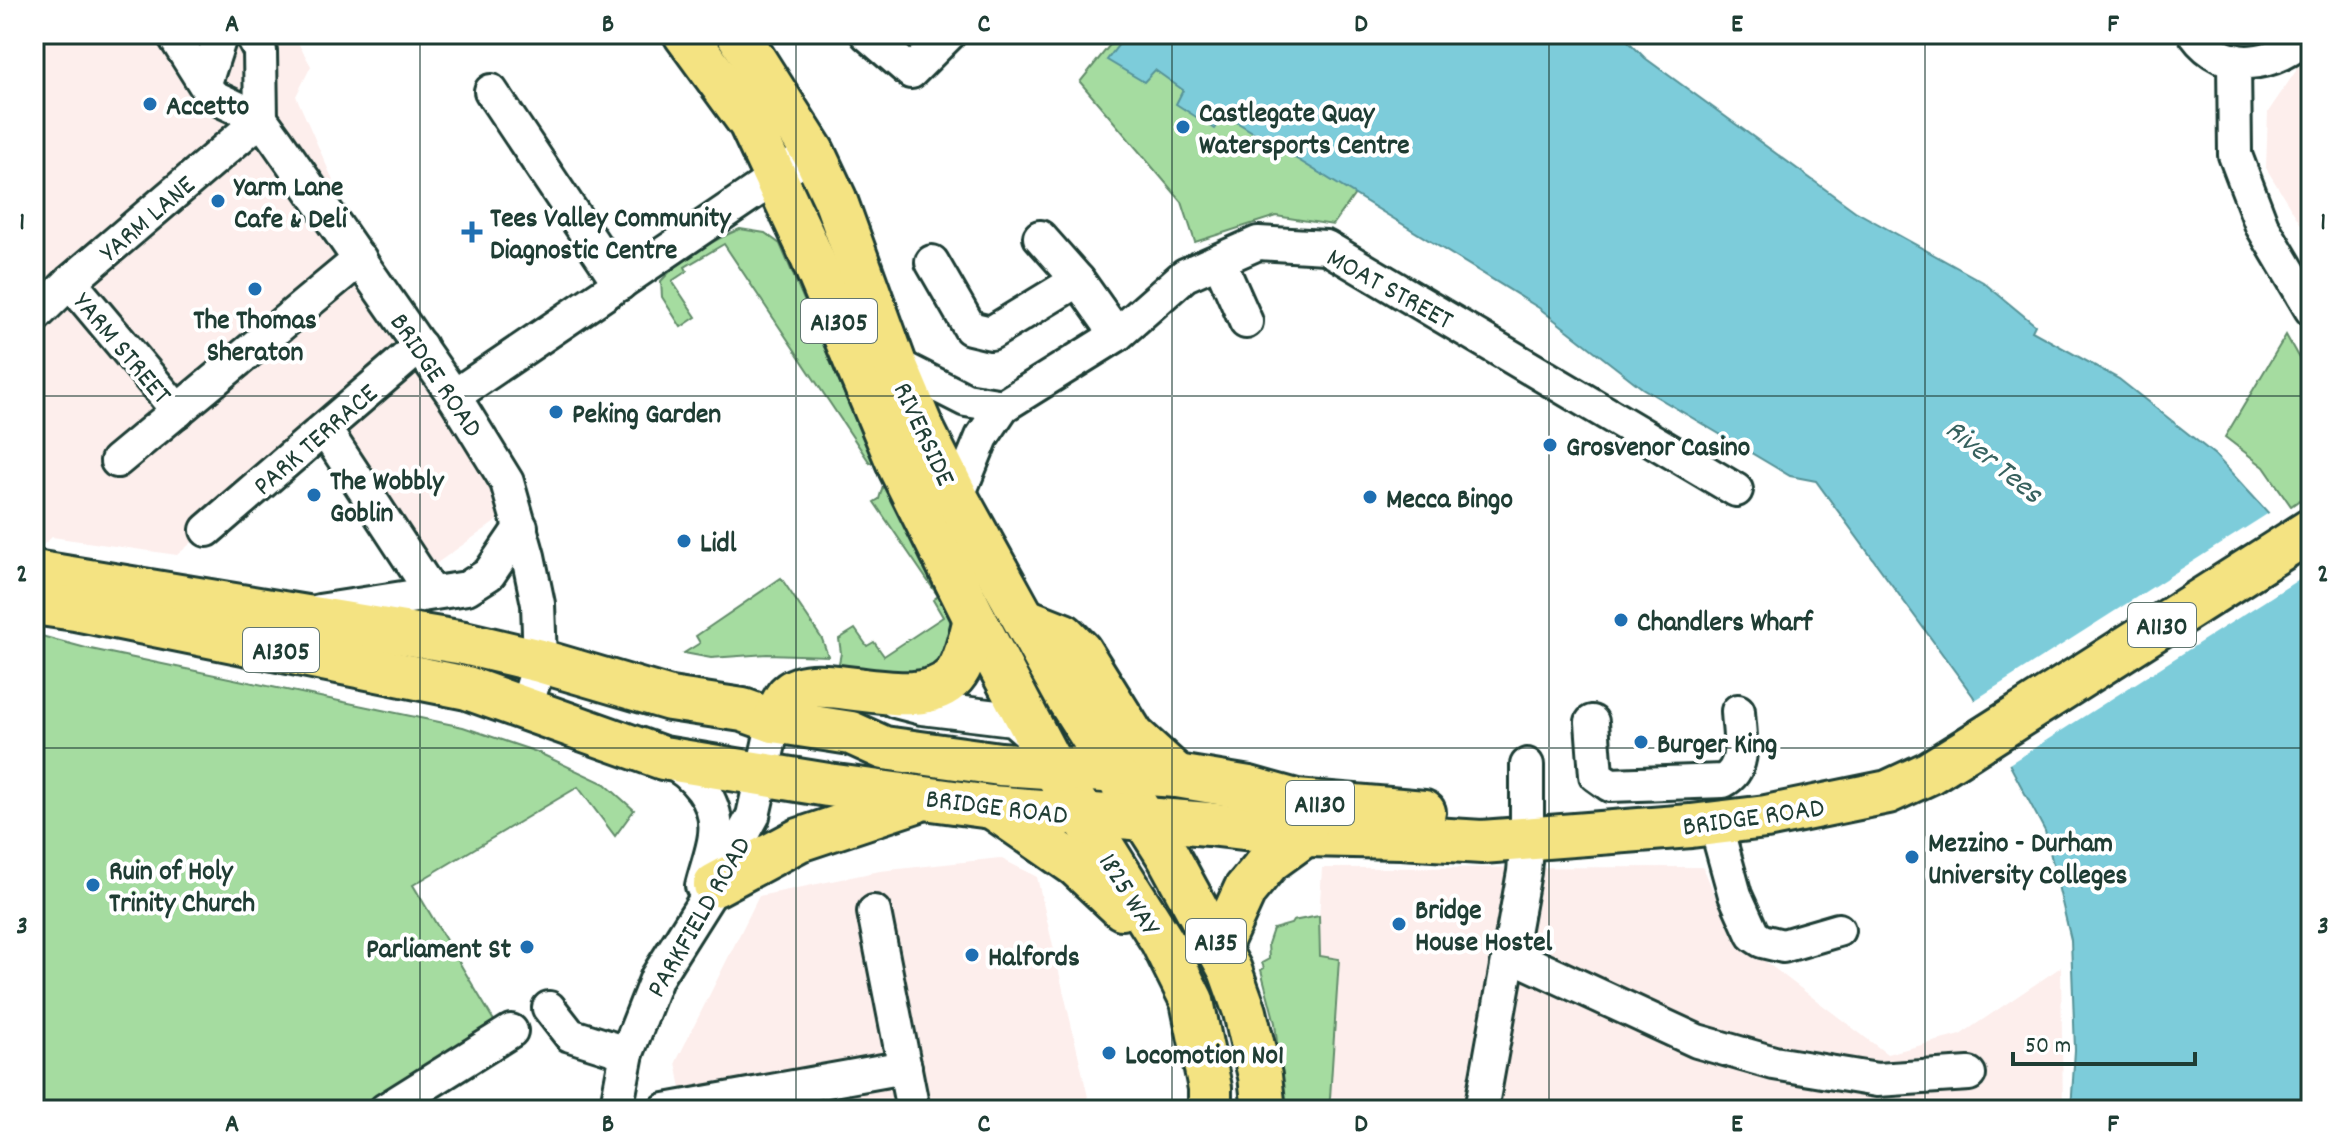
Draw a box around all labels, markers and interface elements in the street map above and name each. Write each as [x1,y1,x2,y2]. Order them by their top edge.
text: A [225,7,239,44]
text: B [602,7,614,44]
text: C [978,7,991,44]
text: D [1354,7,1368,44]
text: E [1731,7,1743,44]
text: F [2107,7,2119,44]
place label: Accetto [166,89,249,129]
marker: Accetto [141,95,159,113]
place label: Castlegate Quay Watersports Centre [1199,96,1409,168]
marker: Castlegate Quay Watersports Centre [1174,118,1192,136]
street label: YARM LANE [93,168,206,274]
place label: Yarm Lane Cafe & Deli [233,170,347,242]
marker: Yarm Lane Cafe & Deli [209,192,227,210]
place label: Tees Valley Community Diagnostic Centre [490,201,732,273]
text: 1 [19,205,25,242]
text: 1 [2320,205,2326,242]
marker: Tees Valley Community Diagnostic Centre [461,221,483,243]
street label: MOAT STREET [1318,240,1459,343]
marker: The Thomas Sheraton [246,280,264,298]
street label: YARM STREET [61,285,179,415]
road number: A1305 [801,299,877,343]
place label: The Thomas Sheraton [193,303,317,375]
street label: BRIDGE ROAD [377,306,490,447]
street label: PARK TERRACE [246,376,389,507]
street label: RIVERSIDE [880,377,963,494]
place label: Peking Garden [572,397,721,437]
marker: Peking Garden [547,403,565,421]
water label: River Tees [1934,411,2051,517]
place label: Grosvenor Casino [1566,430,1750,470]
marker: Grosvenor Casino [1541,436,1559,454]
place label: The Wobbly Goblin [330,464,445,536]
place label: Mecca Bingo [1386,482,1513,522]
marker: The Wobbly Goblin [305,486,323,504]
marker: Mecca Bingo [1361,488,1379,506]
place label: Lidl [700,526,737,566]
marker: Lidl [675,532,693,550]
text: 2 [16,557,28,594]
text: 2 [2317,557,2329,594]
road number: A1130 [2128,603,2196,647]
place label: Chandlers Wharf [1637,605,1814,645]
marker: Chandlers Wharf [1612,611,1630,629]
road number: A1305 [243,628,319,672]
place label: Burger King [1657,727,1777,767]
marker: Burger King [1632,733,1650,751]
street label: BRIDGE ROAD [923,781,1070,839]
road number: A1130 [1286,781,1354,825]
street label: BRIDGE ROAD [1680,790,1827,850]
place label: Mezzino - Durham University Colleges [1928,826,2127,898]
street label: PARKFIELD ROAD [639,830,764,1007]
street label: 1825 WAY [1086,847,1168,945]
marker: Mezzino - Durham University Colleges [1903,848,1921,866]
place label: Ruin of Holy Trinity Church [109,854,255,926]
marker: Ruin of Holy Trinity Church [84,876,102,894]
place label: Bridge House Hostel [1415,893,1553,965]
text: 3 [16,909,28,946]
text: 3 [2317,909,2329,946]
marker: Bridge House Hostel [1390,915,1408,933]
road number: A135 [1186,919,1246,963]
place label: Parliament St [366,932,512,972]
marker: Parliament St [518,938,536,956]
place label: Halfords [988,940,1080,980]
marker: Halfords [963,946,981,964]
scale bar [2013,1016,2195,1066]
text: 50 m [2025,1030,2071,1064]
place label: Locomotion No1 [1125,1038,1284,1078]
marker: Locomotion No1 [1100,1044,1118,1062]
text: A [225,1107,239,1144]
text: B [602,1107,614,1144]
text: C [978,1107,991,1144]
text: D [1354,1107,1368,1144]
text: E [1731,1107,1743,1144]
text: F [2107,1107,2119,1144]

